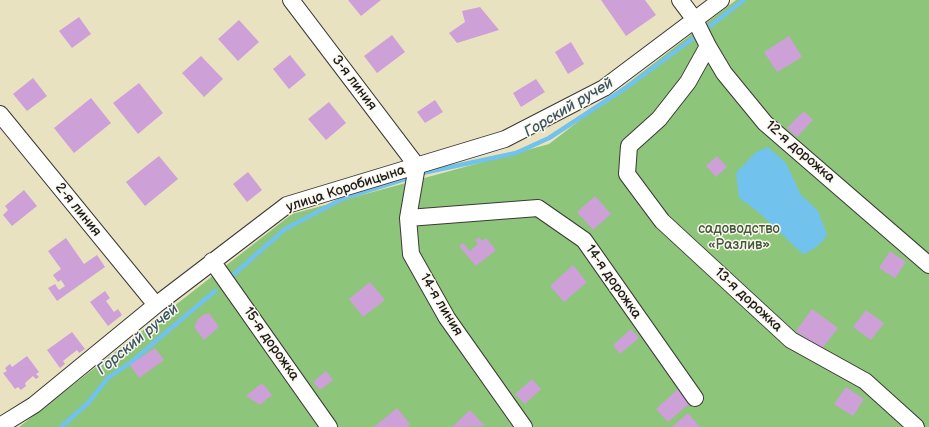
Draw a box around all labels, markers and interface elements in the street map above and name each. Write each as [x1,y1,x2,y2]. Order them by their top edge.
street label: 3-я линия [328,52,380,114]
water label: Горский ручей [521,74,617,142]
street label: 12-я дорожка [762,117,838,187]
street label: улица Коробицына [284,162,408,216]
street label: 2-я линия [51,180,105,240]
park label: садоводство «Разлив» [698,221,780,254]
street label: 14-я дорожка [581,242,645,322]
street label: 13-я дорожка [711,264,785,336]
street label: 14-я линия [416,271,466,339]
water label: Горский ручей [94,301,182,379]
street label: 15-я дорожка [239,304,303,384]

